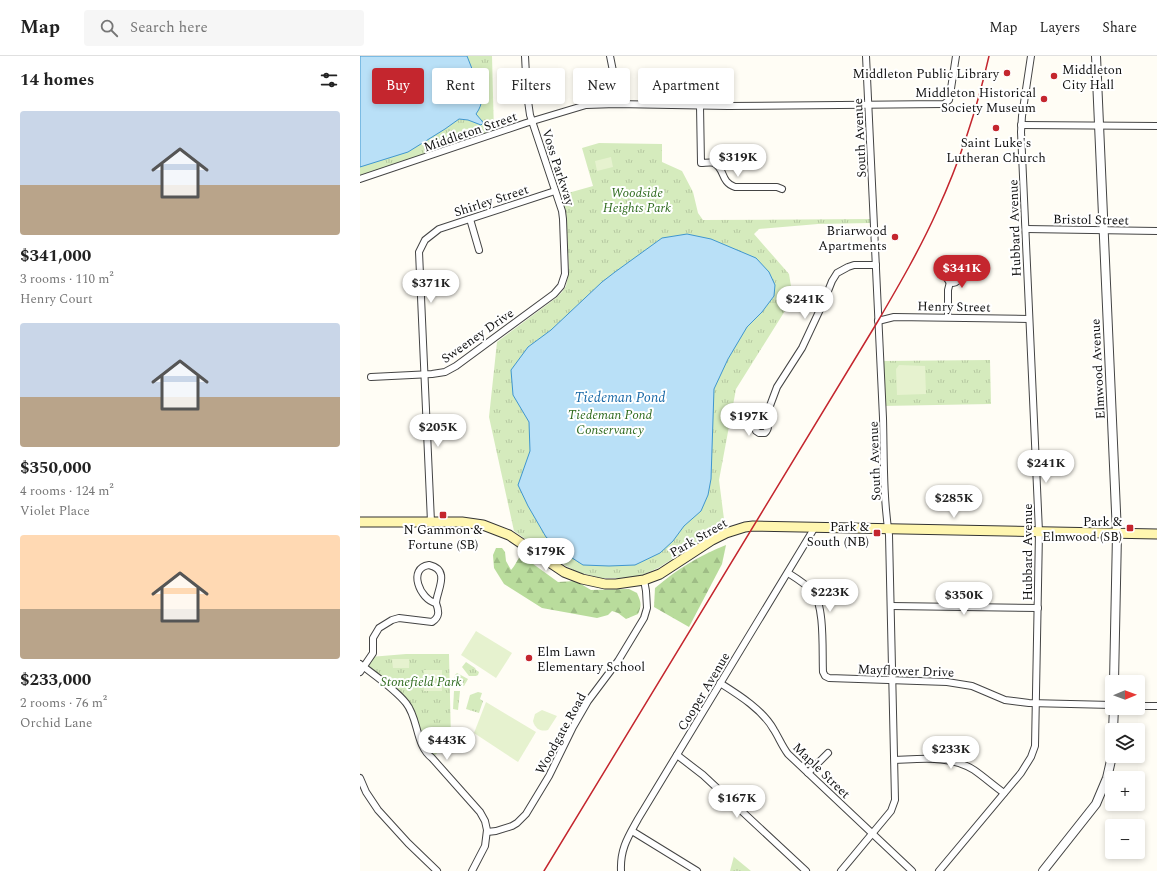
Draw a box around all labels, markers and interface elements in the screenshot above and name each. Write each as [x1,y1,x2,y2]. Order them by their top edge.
search box [84,10,364,46]
text: Map [20,13,60,42]
text: Search here [130,16,208,39]
icon: search [98,17,120,39]
text: Map [989,17,1018,38]
text: Layers [1040,17,1080,38]
text: Share [1102,17,1137,38]
place label: Middleton City Hall [1062,60,1123,95]
place label: Middleton Public Library [853,64,1000,84]
text: 14 homes [20,67,94,93]
chip: Buy [372,68,424,104]
chip: Rent [432,68,489,104]
chip: Filters [497,68,565,104]
chip: New [573,68,630,104]
chip: Apartment [638,68,734,104]
marker: Middleton Public Library [1002,68,1012,78]
icon: filters [318,69,340,91]
marker: Middleton City Hall [1049,71,1059,81]
place label: Middleton Historical Society Museum [915,83,1036,118]
marker: Middleton Historical Society Museum [1039,94,1049,104]
street label: South Avenue [848,98,872,178]
street label: Middleton Street [421,106,520,157]
marker: Saint Luke's Lutheran Church [991,123,1001,133]
street label: Voss Parkway [536,126,580,209]
place label: Saint Luke's Lutheran Church [946,133,1046,168]
icon: home [144,137,216,209]
pin: $319K [710,144,766,178]
text: $319K [718,147,758,167]
street label: Shirley Street [451,179,532,222]
street label: Hubbard Avenue [1003,179,1027,277]
park label: Woodside Heights Park [603,183,671,218]
street label: Bristol Street [1053,209,1130,231]
place label: Briarwood Apartments [818,221,887,256]
marker: Briarwood Apartments [890,232,900,242]
text: $341,000 [20,243,91,269]
pin: $341K [934,255,990,289]
text: $341K [942,258,982,278]
text: 3 rooms · 110 m² [20,269,114,289]
pin: $371K [403,270,459,304]
text: $371K [411,273,451,293]
pin: $241K [777,286,833,320]
text: Henry Court [20,289,93,309]
text: $241K [785,289,825,309]
street label: Henry Street [917,296,991,318]
street label: Sweeney Drive [437,303,518,368]
street label: Elmwood Avenue [1085,318,1111,420]
icon: home [144,349,216,421]
water label: Tiedeman Pond [575,387,665,408]
pin: $197K [721,403,777,437]
park label: Tiedeman Pond Conservancy [568,405,653,440]
text: $197K [729,406,769,426]
pin: $205K [410,414,466,448]
text: $205K [418,417,458,437]
street label: South Avenue [864,421,886,501]
pin: $241K [1018,450,1074,484]
text: $241K [1026,453,1066,473]
text: $350,000 [20,455,91,481]
text: 4 rooms · 124 m² [20,481,114,501]
pin: $285K [926,485,982,519]
text: $285K [934,488,974,508]
text: Violet Place [20,501,90,521]
street label: Hubbard Avenue [1018,503,1038,601]
marker: N Gammon & Fortune (SB) [438,510,448,520]
place label: Park & Elmwood (SB) [1042,512,1123,547]
street label: Park Street [666,513,732,563]
place label: Park & South (NB) [807,517,870,552]
place label: N Gammon & Fortune (SB) [403,520,484,555]
marker: Park & Elmwood (SB) [1125,523,1135,533]
marker: Park & South (NB) [872,528,882,538]
pin: $179K [518,538,574,572]
text: $179K [526,541,566,561]
icon: home [144,561,216,633]
pin: $223K [802,579,858,613]
text: $223K [810,582,850,602]
pin: $350K [936,582,992,616]
text: $350K [944,585,984,605]
place label: Elm Lawn Elementary School [537,642,645,677]
street label: Cooper Avenue [672,648,735,735]
marker: Elm Lawn Elementary School [524,653,534,663]
street label: Mayflower Drive [857,659,955,683]
text: $233,000 [20,667,91,693]
park label: Stonefield Park [380,672,462,692]
north arrow [1105,675,1145,715]
map controls [1105,675,1145,859]
street label: Woodgate Road [530,689,592,778]
text: 2 rooms · 76 m² [20,693,107,713]
text: Orchid Lane [20,713,92,733]
button: layers [1105,723,1145,763]
pin: $443K [419,727,475,761]
text: $443K [427,730,467,750]
pin: $233K [923,736,979,770]
street label: Maple Street [788,738,855,804]
text: $233K [931,739,971,759]
button: + [1105,771,1145,811]
pin: $167K [709,785,765,819]
text: $167K [717,788,757,808]
button: − [1105,819,1145,859]

